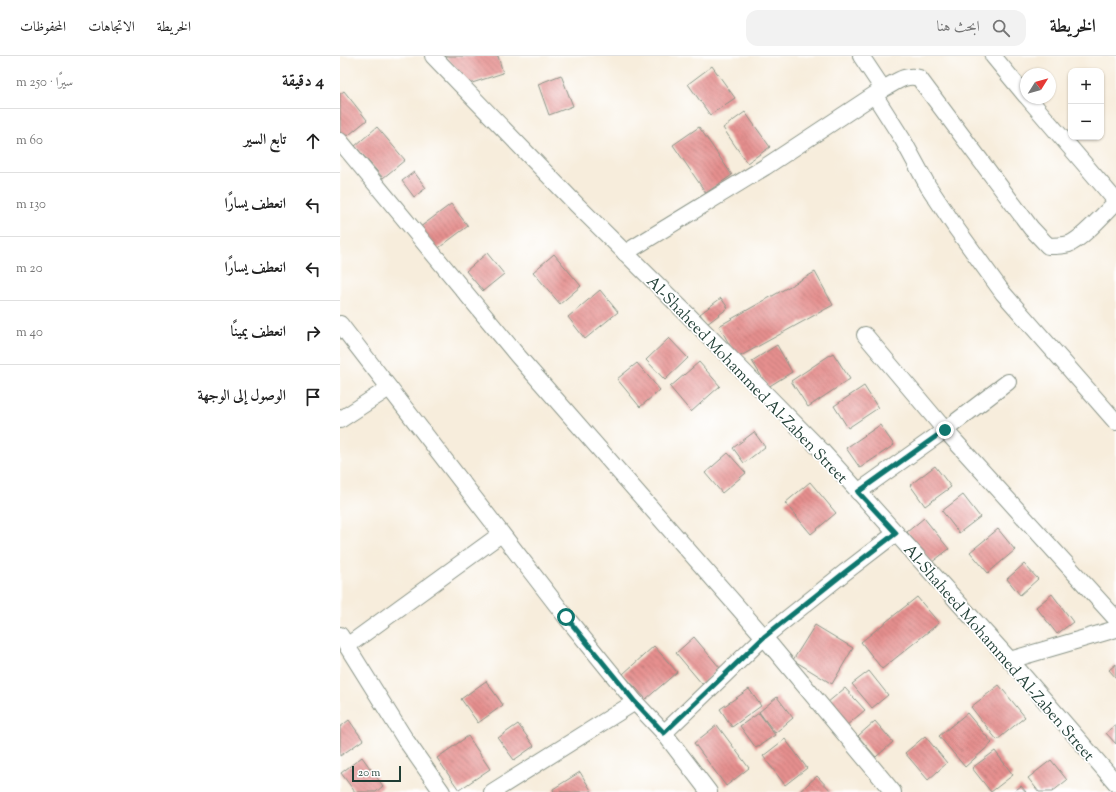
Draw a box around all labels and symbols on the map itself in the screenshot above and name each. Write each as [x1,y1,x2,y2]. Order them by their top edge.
north arrow [1020,68,1056,104]
street label: Al-Shaheed Mohammed Al-Zaben Street [640,272,852,490]
route end [936,421,954,439]
street label: Al-Shaheed Mohammed Al-Zaben Street [897,540,1099,768]
route start [557,608,575,626]
scale bar [352,764,401,783]

